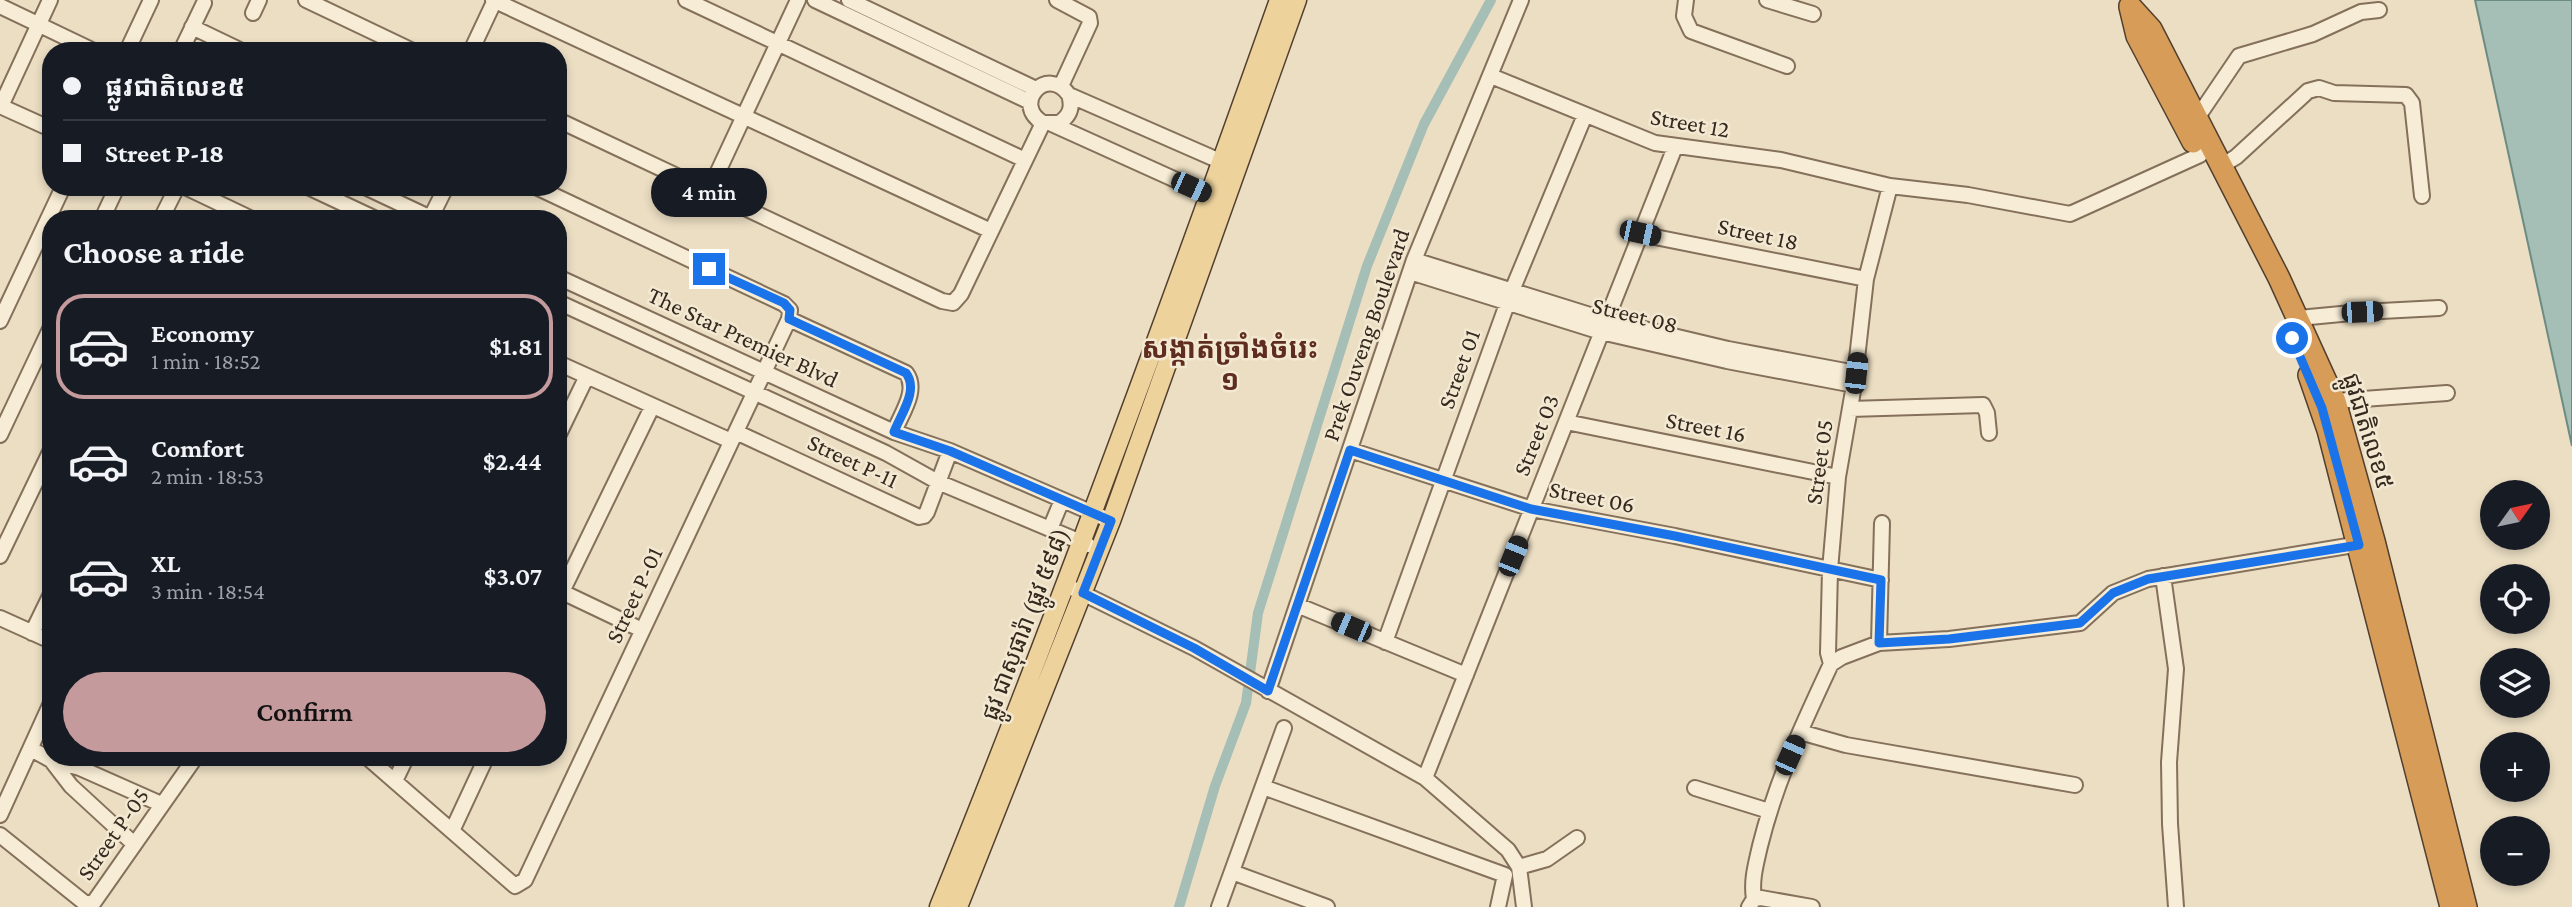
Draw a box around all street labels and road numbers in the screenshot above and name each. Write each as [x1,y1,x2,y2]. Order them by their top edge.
street label: Street 12 [1648,102,1732,143]
street label: Street 18 [1715,212,1801,255]
street label: Prek Ouveng Boulevard [1316,225,1415,445]
street label: The Star Premier Blvd [644,281,843,393]
street label: Street 08 [1590,291,1681,338]
street label: Street 01 [1432,326,1485,412]
street label: ផ្លូវជាតិលេខ៥ [2329,369,2399,495]
street label: Street 03 [1507,390,1564,479]
street label: Street 16 [1664,406,1748,447]
street label: Street 05 [1799,418,1838,506]
street label: Street P-11 [804,428,903,493]
street label: Street 06 [1547,475,1637,518]
street label: ផ្លូវ ជាសុផារ៉ា (ផ្លូវ ៥៩៨) [975,524,1082,727]
street label: Street P-01 [600,542,668,647]
street label: Street P-05 [71,782,154,885]

